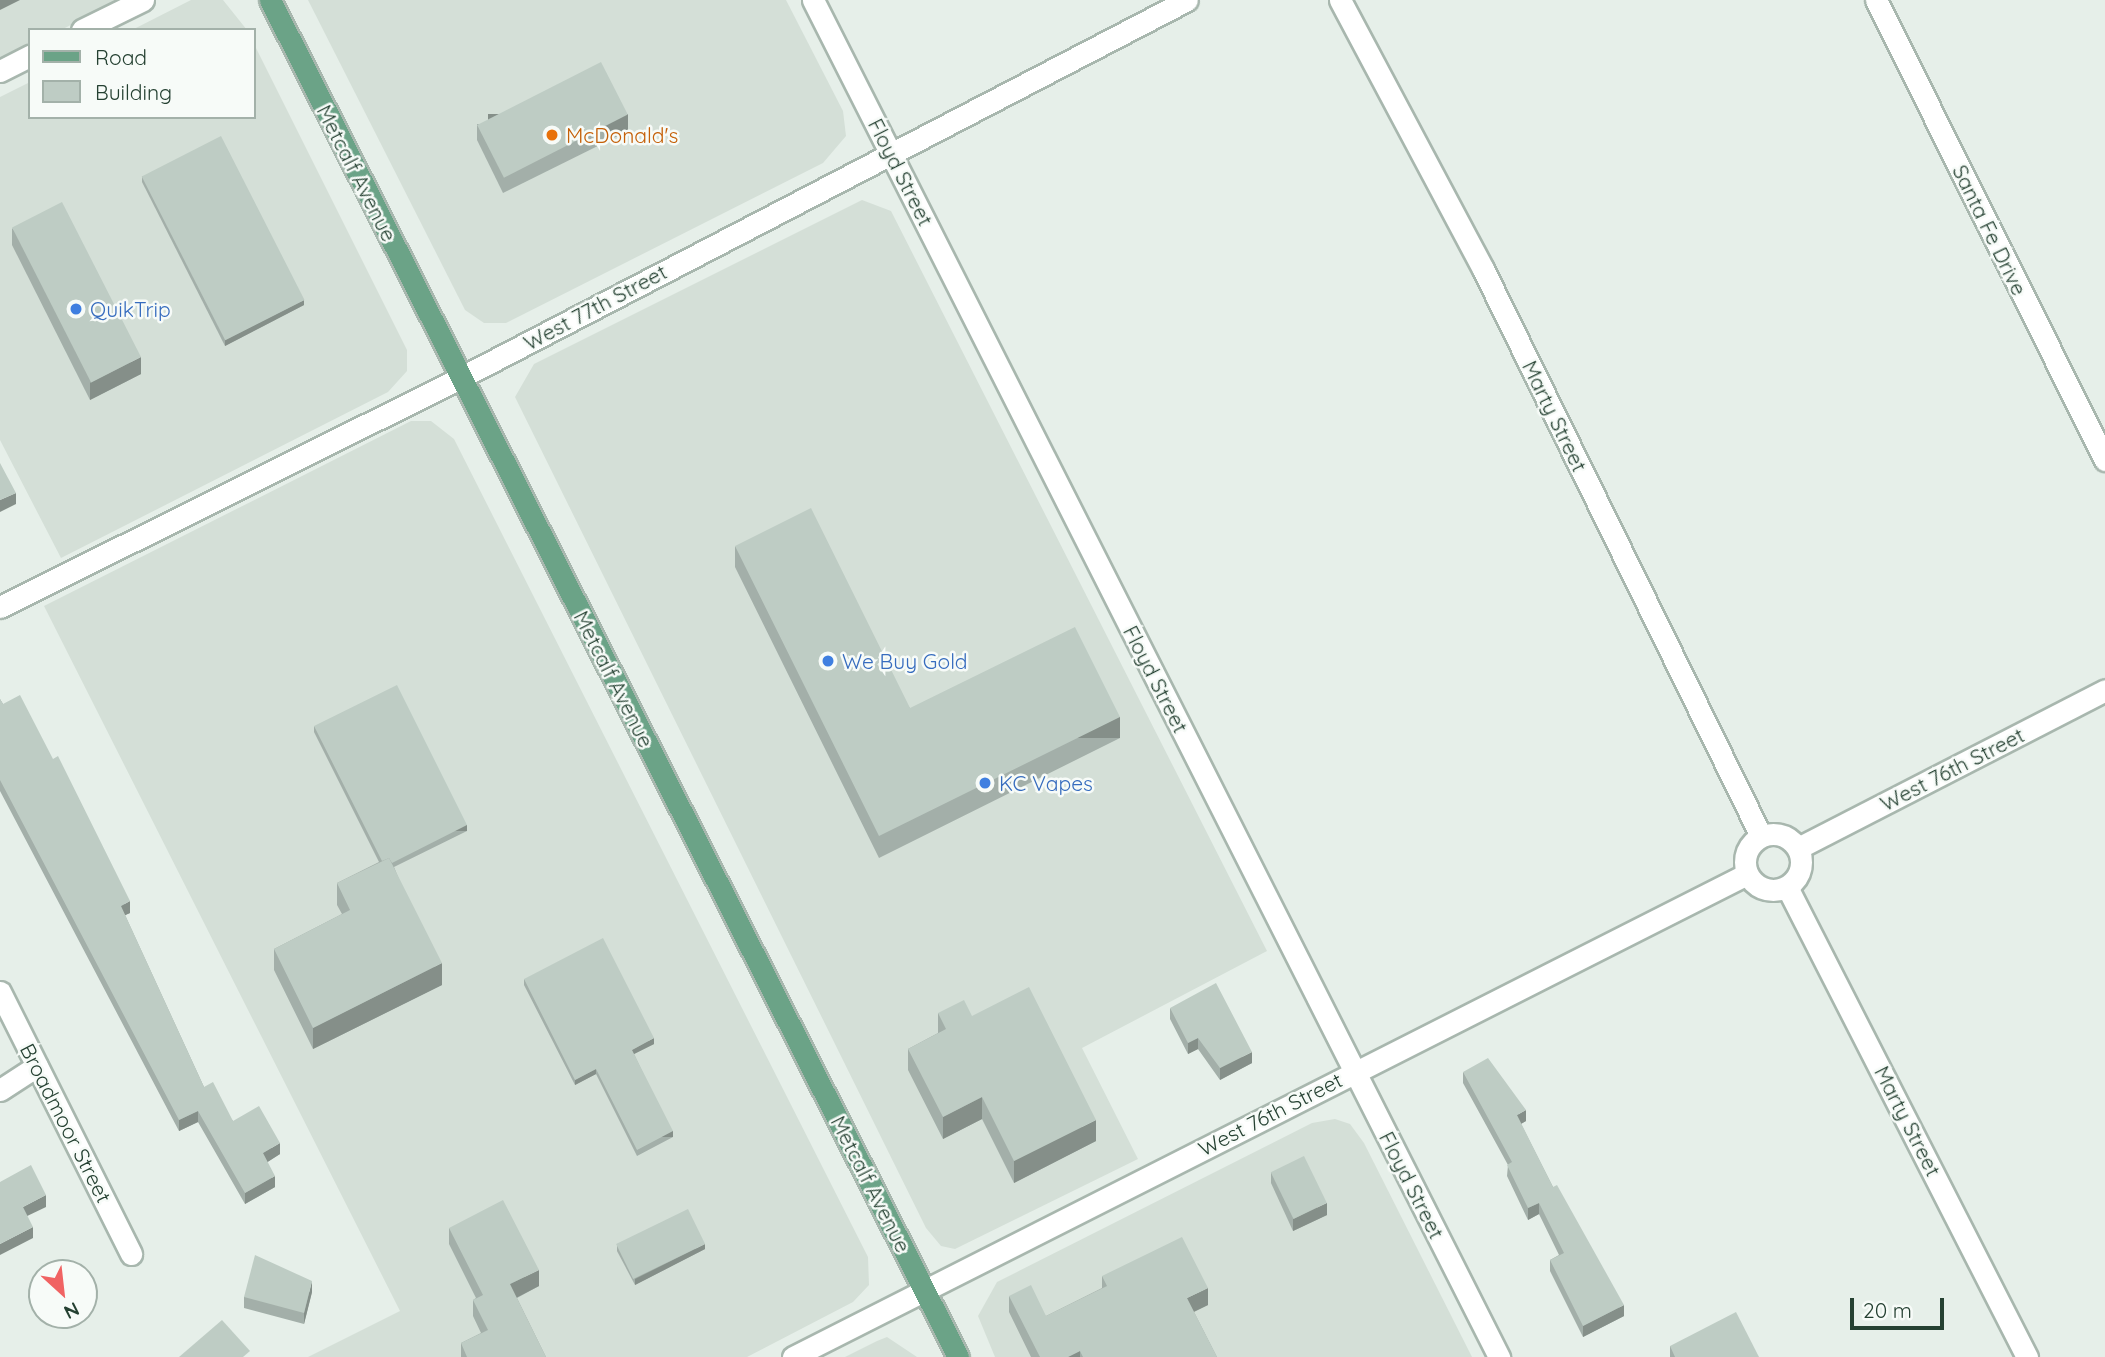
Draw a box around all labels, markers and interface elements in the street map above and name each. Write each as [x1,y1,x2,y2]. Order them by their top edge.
legend [28,28,256,119]
text: Road [95,44,147,70]
text: Building [95,79,172,105]
street label: Metcalf Avenue [312,101,402,245]
street label: Floyd Street [863,114,939,230]
place label: McDonald's [566,122,678,148]
marker: McDonald's [544,127,560,143]
street label: Santa Fe Drive [1948,161,2032,299]
street label: West 77th Street [519,259,671,355]
place label: QuikTrip [90,296,171,322]
marker: QuikTrip [68,301,84,317]
street label: Marty Street [1517,356,1593,476]
street label: Metcalf Avenue [569,607,659,751]
street label: Floyd Street [1118,621,1194,737]
place label: We Buy Gold [842,648,967,674]
marker: We Buy Gold [820,653,836,669]
street label: West 76th Street [1876,722,2028,816]
place label: KC Vapes [999,770,1093,796]
marker: KC Vapes [977,775,993,791]
street label: Broadmoor Street [15,1039,117,1207]
street label: Marty Street [1869,1062,1947,1180]
street label: West 76th Street [1194,1067,1346,1161]
street label: Metcalf Avenue [826,1112,916,1256]
street label: Floyd Street [1374,1127,1450,1243]
north arrow [28,1259,98,1329]
scale bar [1853,1284,1948,1328]
text: N [60,1297,83,1325]
text: 20 m [1863,1297,1912,1323]

